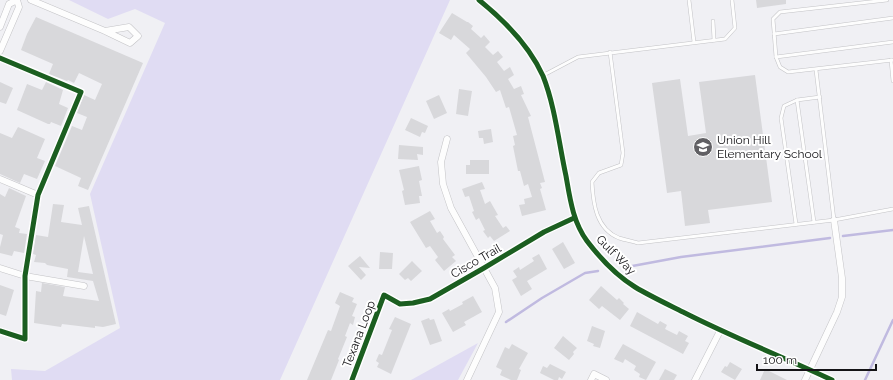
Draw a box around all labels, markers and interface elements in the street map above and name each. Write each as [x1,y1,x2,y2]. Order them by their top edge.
place label: Union Hill Elementary School [717,133,823,161]
school or university icon: Union Hill Elementary School [692,136,714,158]
street label: Gulf Way [593,232,639,278]
street label: Cisco Trail [448,241,504,281]
street label: Texana Loop [340,299,378,369]
scale bar [757,346,876,372]
text: 100 m [763,353,797,367]

